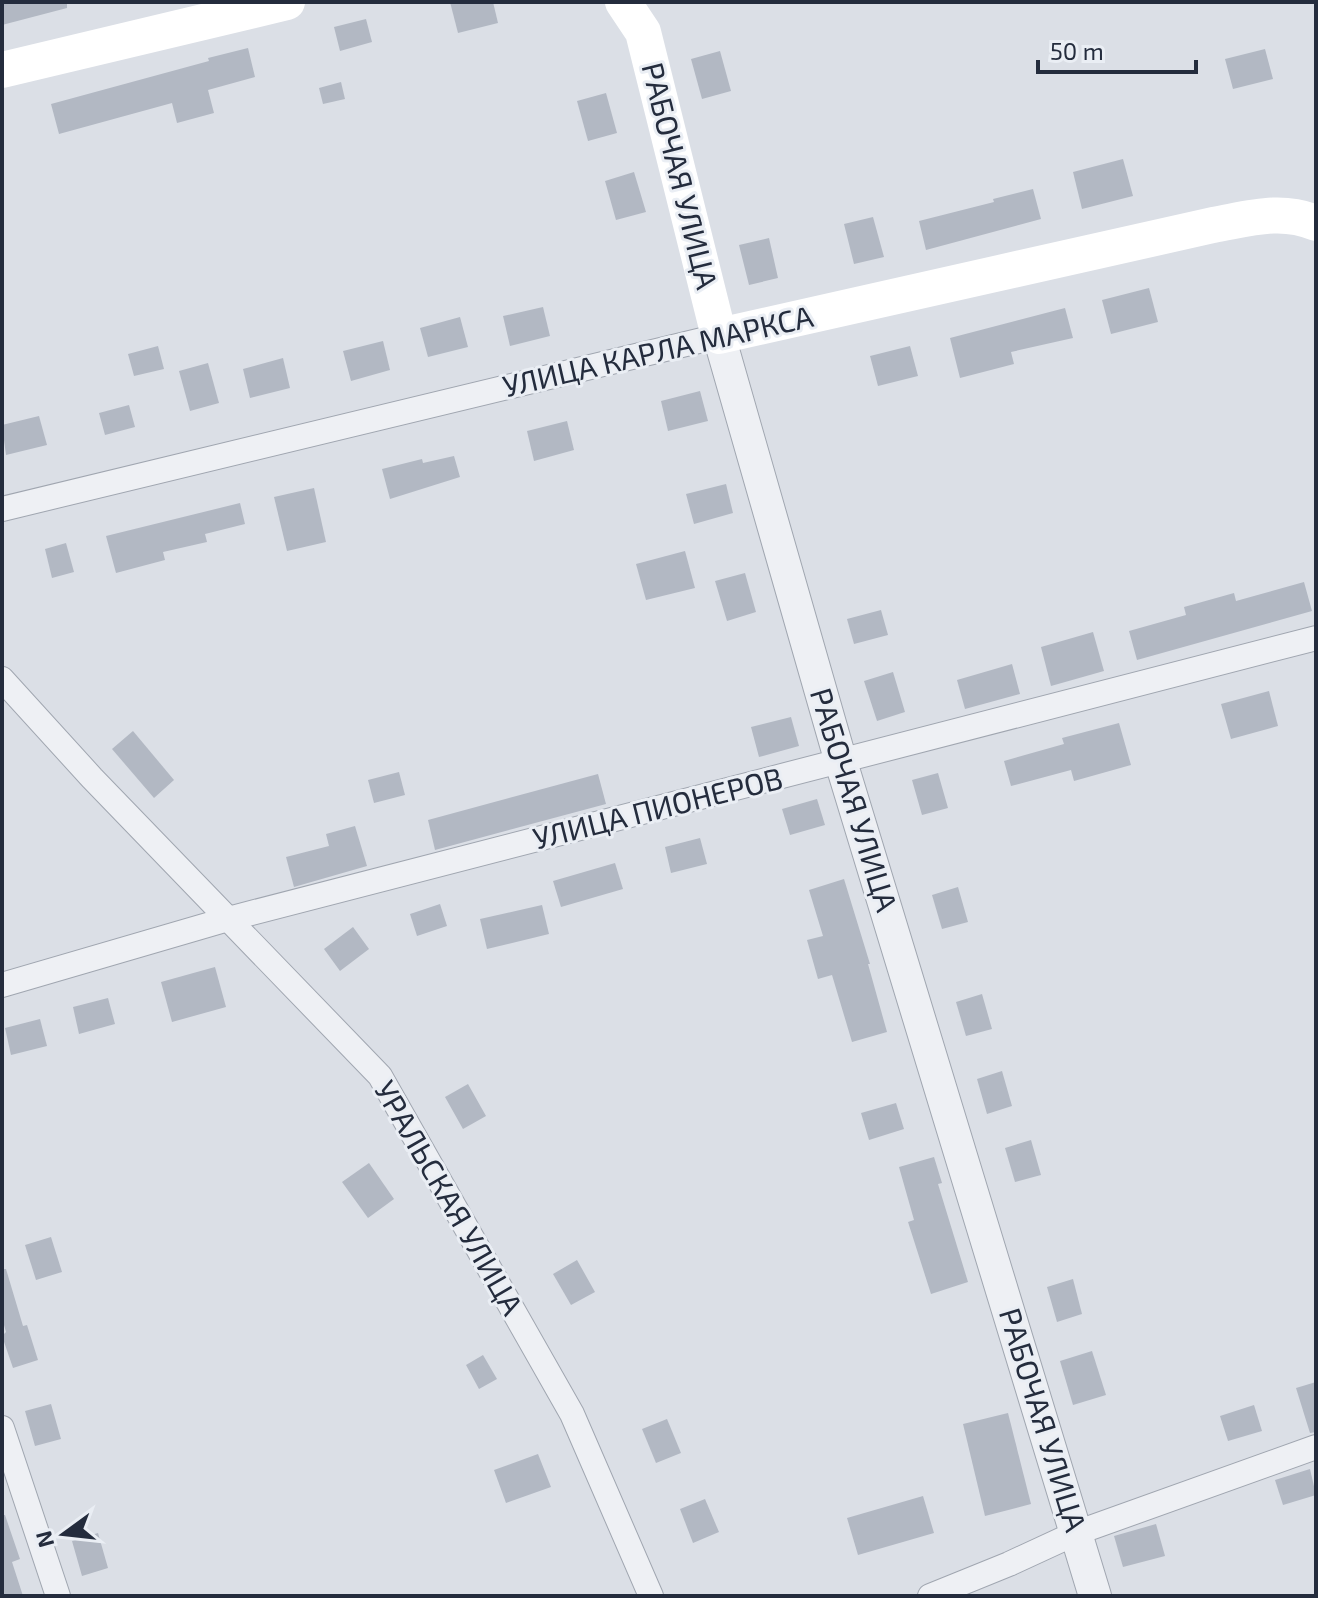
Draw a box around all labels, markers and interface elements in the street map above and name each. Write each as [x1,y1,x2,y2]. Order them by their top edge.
scale bar [1038,24,1196,74]
text: 50 m [1050,36,1104,65]
street label: РАБОЧАЯ УЛИЦА [635,59,727,293]
street label: УЛИЦА КАРЛА МАРКСА [499,297,817,403]
street label: РАБОЧАЯ УЛИЦА [804,683,906,916]
street label: УЛИЦА ПИОНЕРОВ [529,759,786,855]
street label: УРАЛЬСКАЯ УЛИЦА [368,1073,532,1321]
street label: РАБОЧАЯ УЛИЦА [993,1303,1095,1536]
north arrow [24,1494,104,1574]
text: N [29,1528,58,1550]

